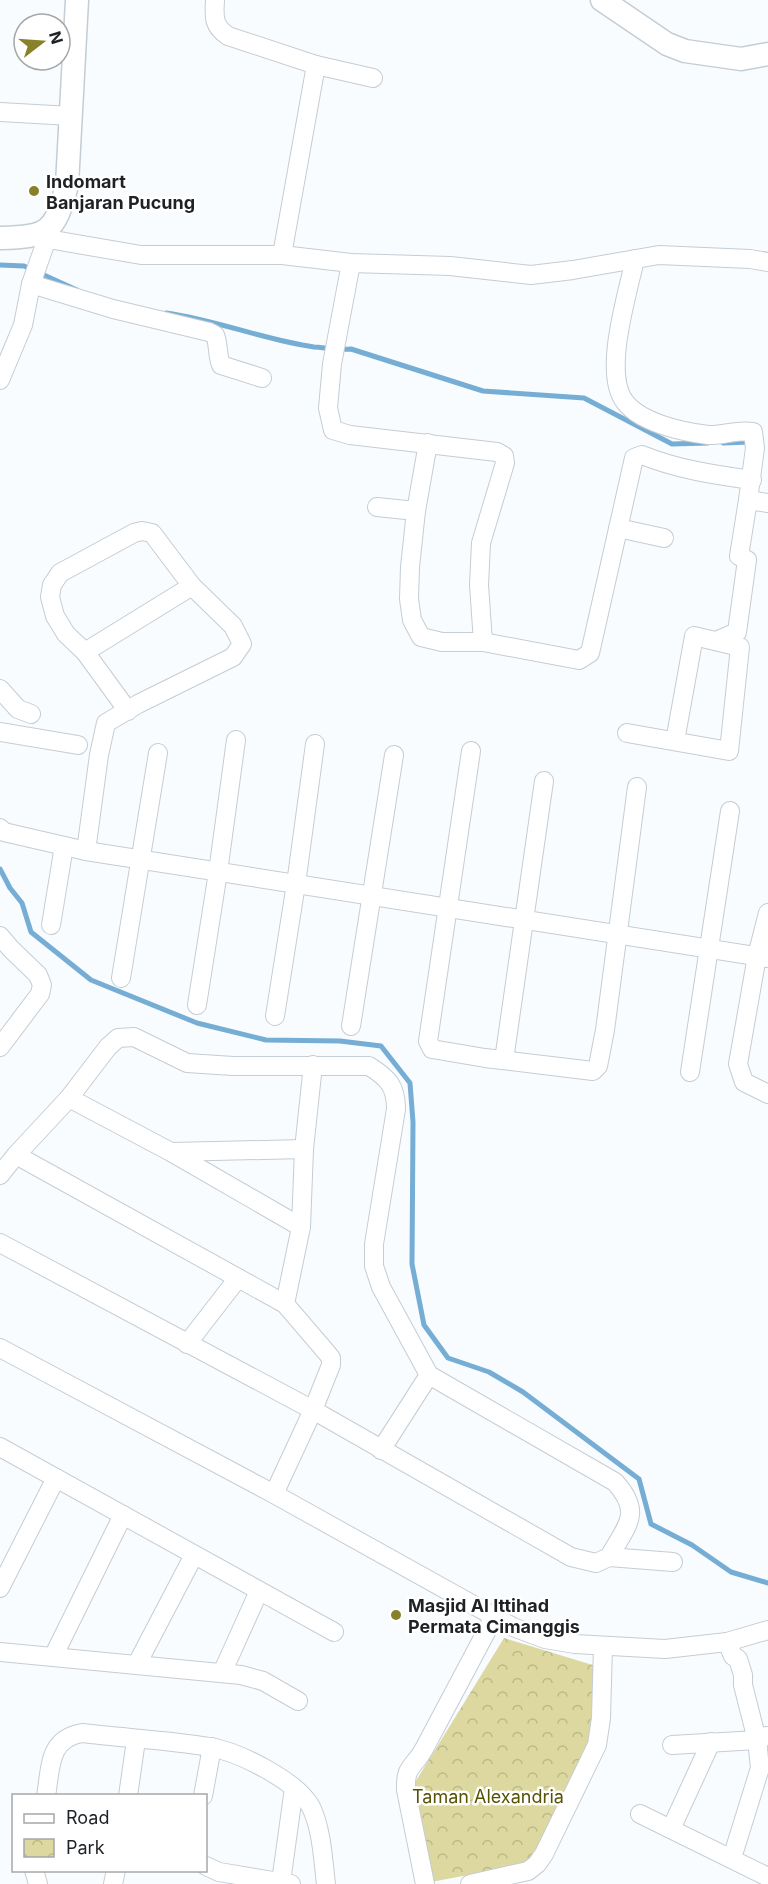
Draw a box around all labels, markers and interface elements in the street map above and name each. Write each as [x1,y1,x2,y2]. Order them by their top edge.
north arrow [12,12,72,72]
text: N [45,29,68,46]
place label: Indomart Banjaran Pucung [46,171,195,213]
marker: Indomart Banjaran Pucung [27,184,41,198]
place label: Masjid Al Ittihad Permata Cimanggis [408,1595,580,1637]
marker: Masjid Al Ittihad Permata Cimanggis [389,1608,403,1622]
park label: Taman Alexandria [412,1786,564,1807]
legend [12,1794,207,1872]
text: Road [66,1807,109,1828]
text: Park [66,1837,105,1858]

